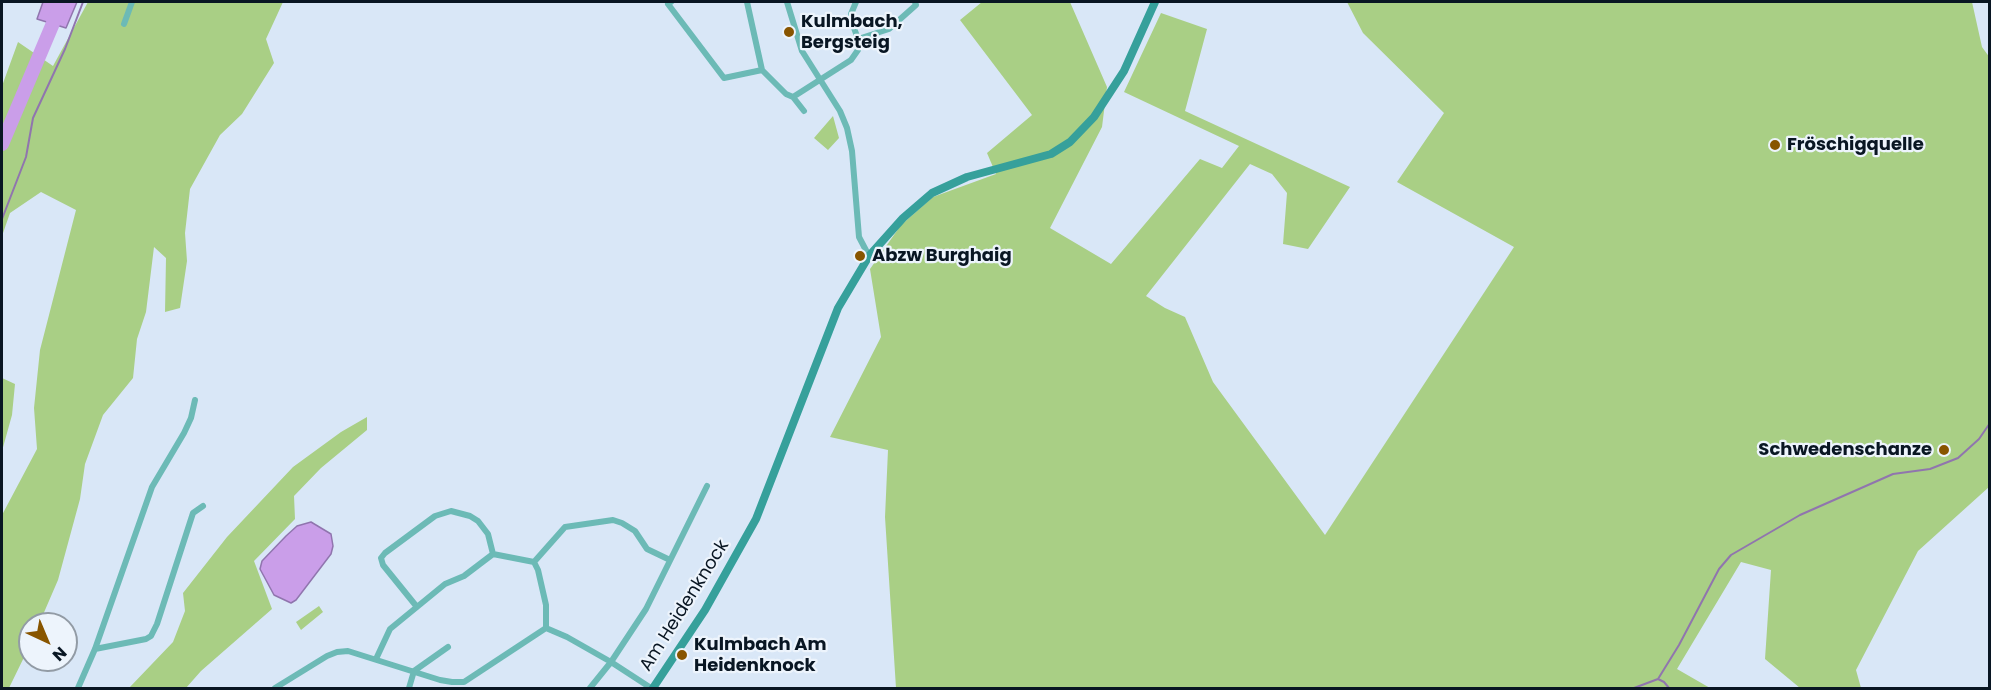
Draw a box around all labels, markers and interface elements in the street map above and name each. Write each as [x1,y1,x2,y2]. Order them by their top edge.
place label: Kulmbach, Bergsteig [801,11,903,54]
marker: Kulmbach, Bergsteig [782,25,796,39]
place label: Fröschigquelle [1787,134,1924,156]
marker: Fröschigquelle [1768,138,1782,152]
place label: Abzw Burghaig [872,245,1012,267]
marker: Abzw Burghaig [853,249,867,263]
place label: Schwedenschanze [1758,439,1932,461]
marker: Schwedenschanze [1937,443,1951,457]
street label: Am Heidenknock [636,536,734,676]
north arrow [18,612,78,672]
place label: Kulmbach Am Heidenknock [694,634,827,676]
text: N [47,641,72,666]
marker: Kulmbach Am Heidenknock [675,648,689,662]

